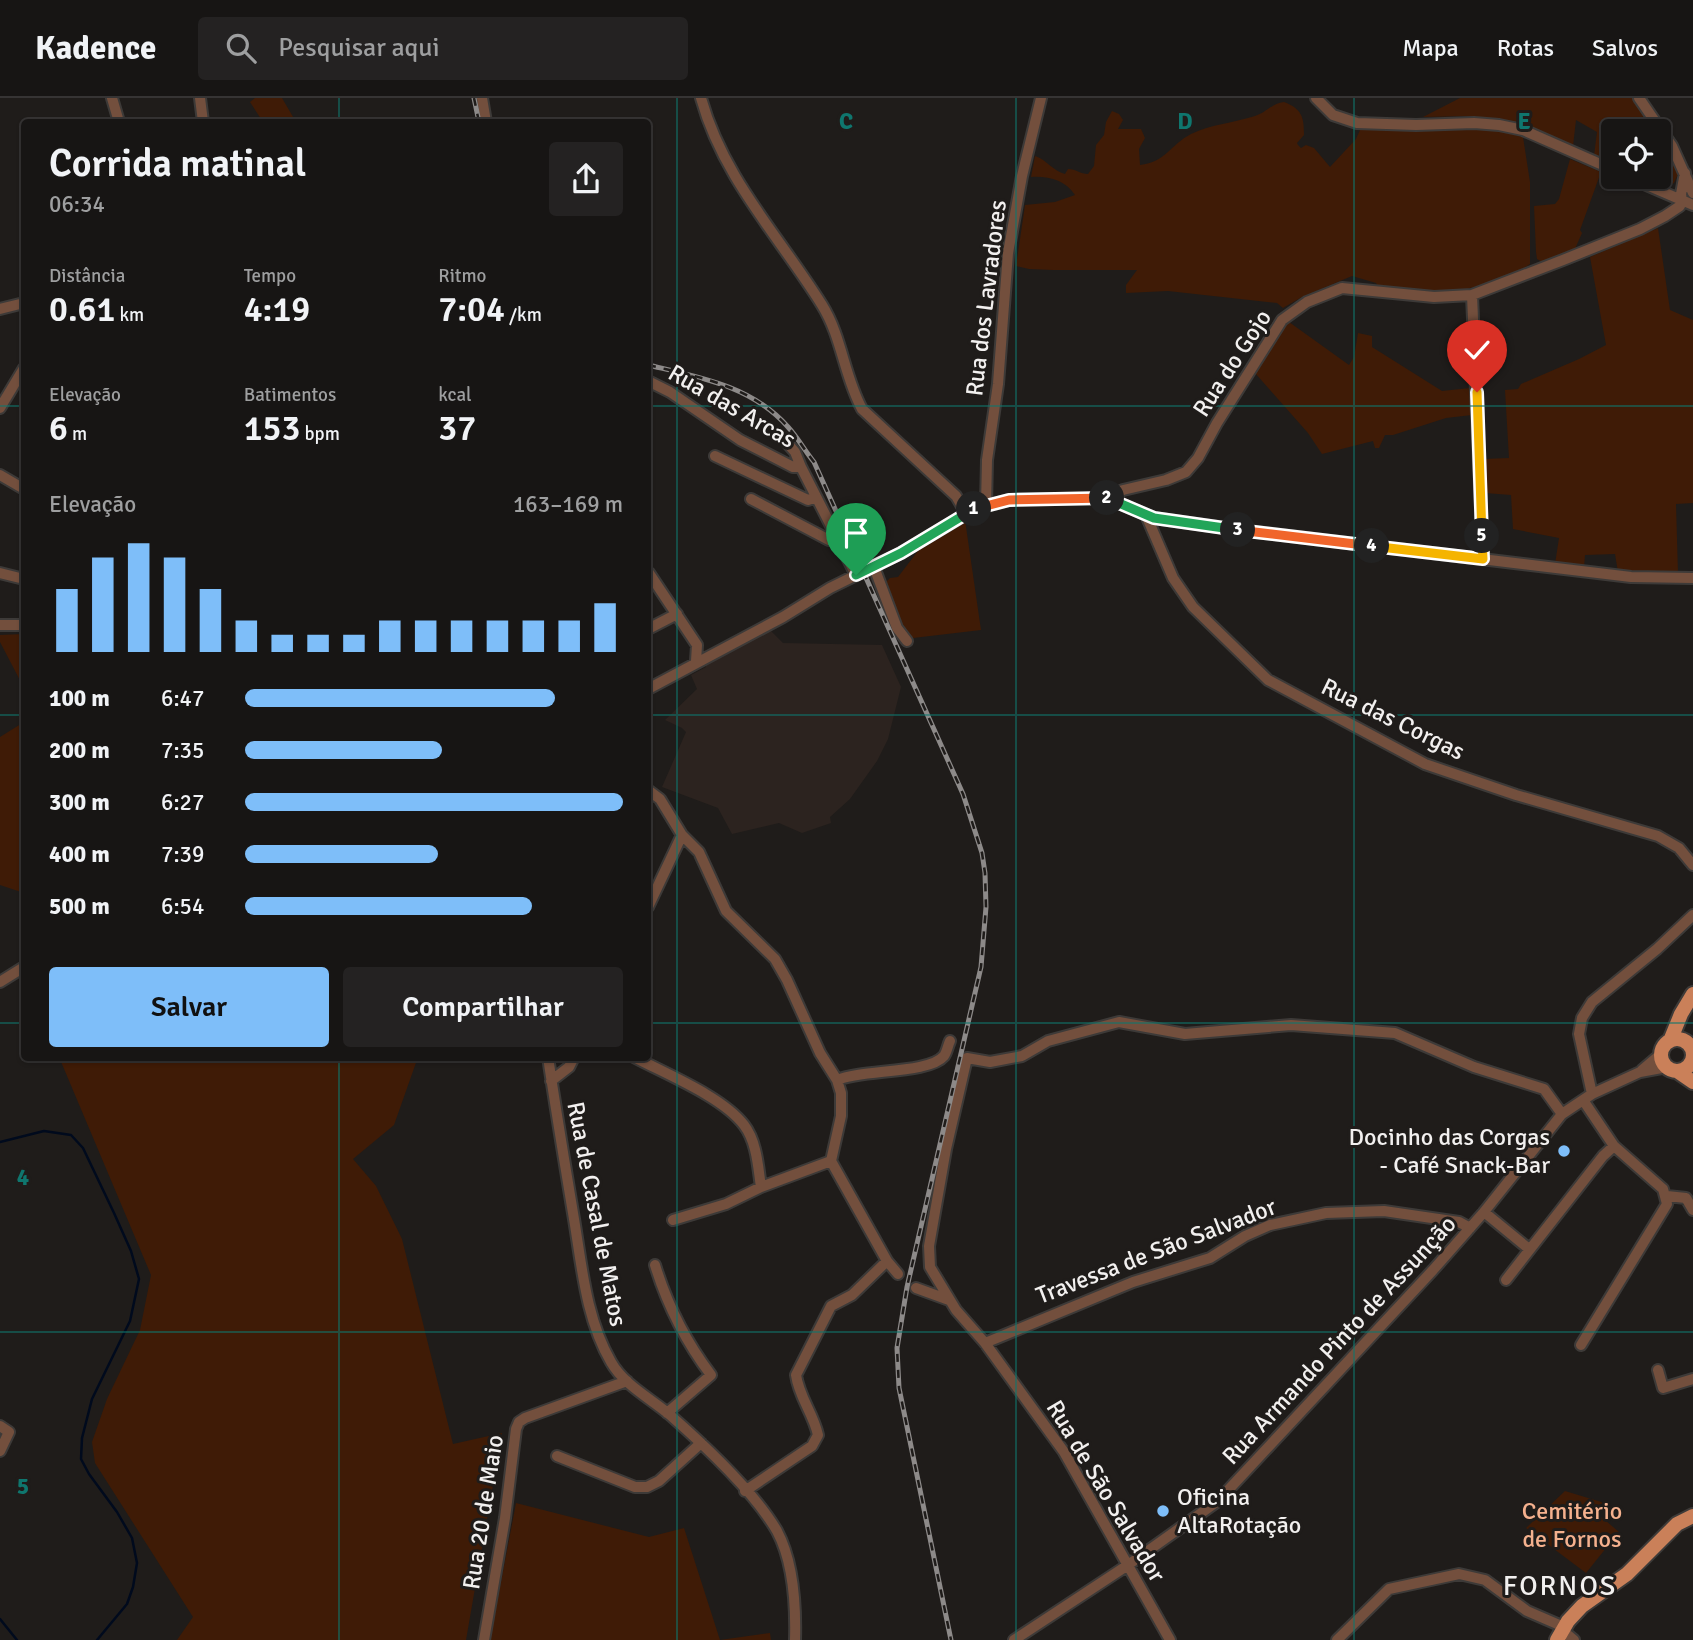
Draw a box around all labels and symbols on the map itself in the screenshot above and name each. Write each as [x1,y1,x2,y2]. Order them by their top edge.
text: C [839,107,853,136]
text: D [1177,107,1193,136]
text: E [1517,107,1531,136]
street label: Rua dos Lavradores [959,198,1013,398]
street label: Rua do Gojo [1186,304,1278,422]
pin [1447,320,1507,392]
street label: Rua das Arcas [663,357,801,455]
pin: 2 [1090,480,1124,516]
pin: 1 [956,492,992,526]
pin [826,503,886,575]
pin: 3 [1220,512,1256,548]
pin: 5 [1464,518,1500,554]
pin: 4 [1354,528,1390,564]
street label: Rua das Corgas [1316,671,1470,767]
street label: Rua de Casal de Matos [560,1099,634,1329]
place label: Docinho das Corgas - Café Snack-Bar [1349,1122,1550,1180]
marker: Docinho das Corgas - Café Snack-Bar [1556,1143,1572,1159]
text: 4 [17,1163,29,1192]
street label: Travessa de São Salvador [1032,1191,1280,1311]
street label: Rua Armando Pinto de Assunção [1216,1209,1462,1471]
street label: Rua de São Salvador [1040,1395,1172,1588]
street label: Rua 20 de Maio [456,1432,510,1592]
text: 5 [17,1472,29,1501]
place label: Oficina AltaRotação [1177,1482,1301,1540]
park label: Cemitério de Fornos [1522,1496,1622,1554]
marker: Oficina AltaRotação [1155,1503,1171,1519]
district label: FORNOS [1503,1569,1617,1603]

